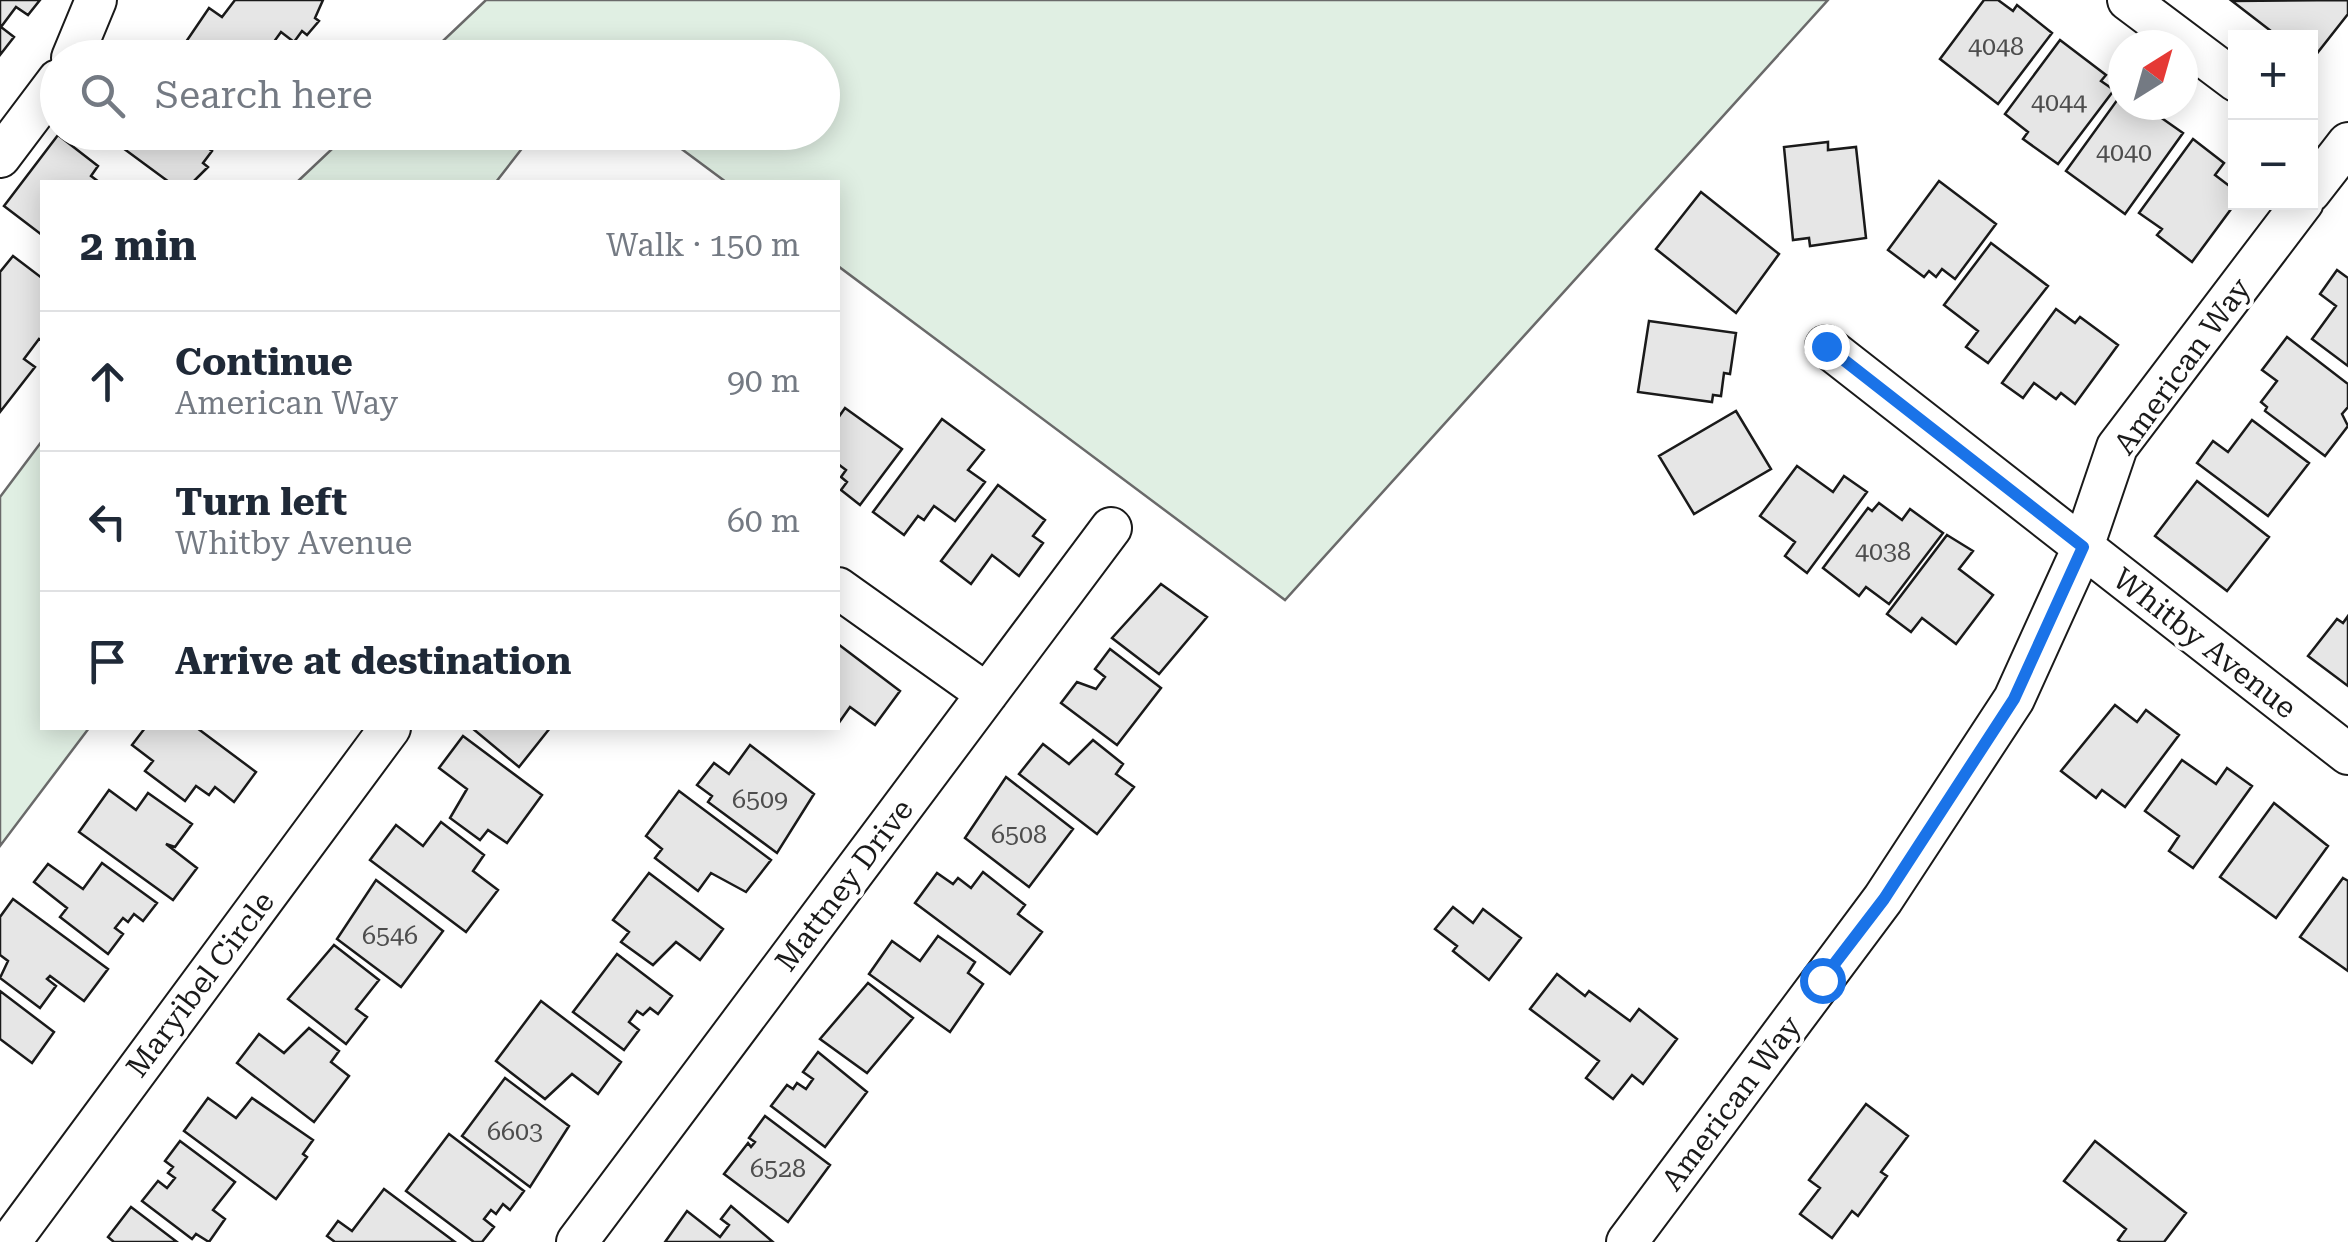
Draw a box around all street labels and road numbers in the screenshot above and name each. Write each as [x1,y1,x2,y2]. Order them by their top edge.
street label: American Way [2106,271,2258,461]
street label: Whitby Avenue [2107,561,2303,725]
street label: Mattney Drive [768,792,920,978]
street label: Maryibel Circle [119,884,281,1084]
street label: American Way [1654,1009,1808,1197]

